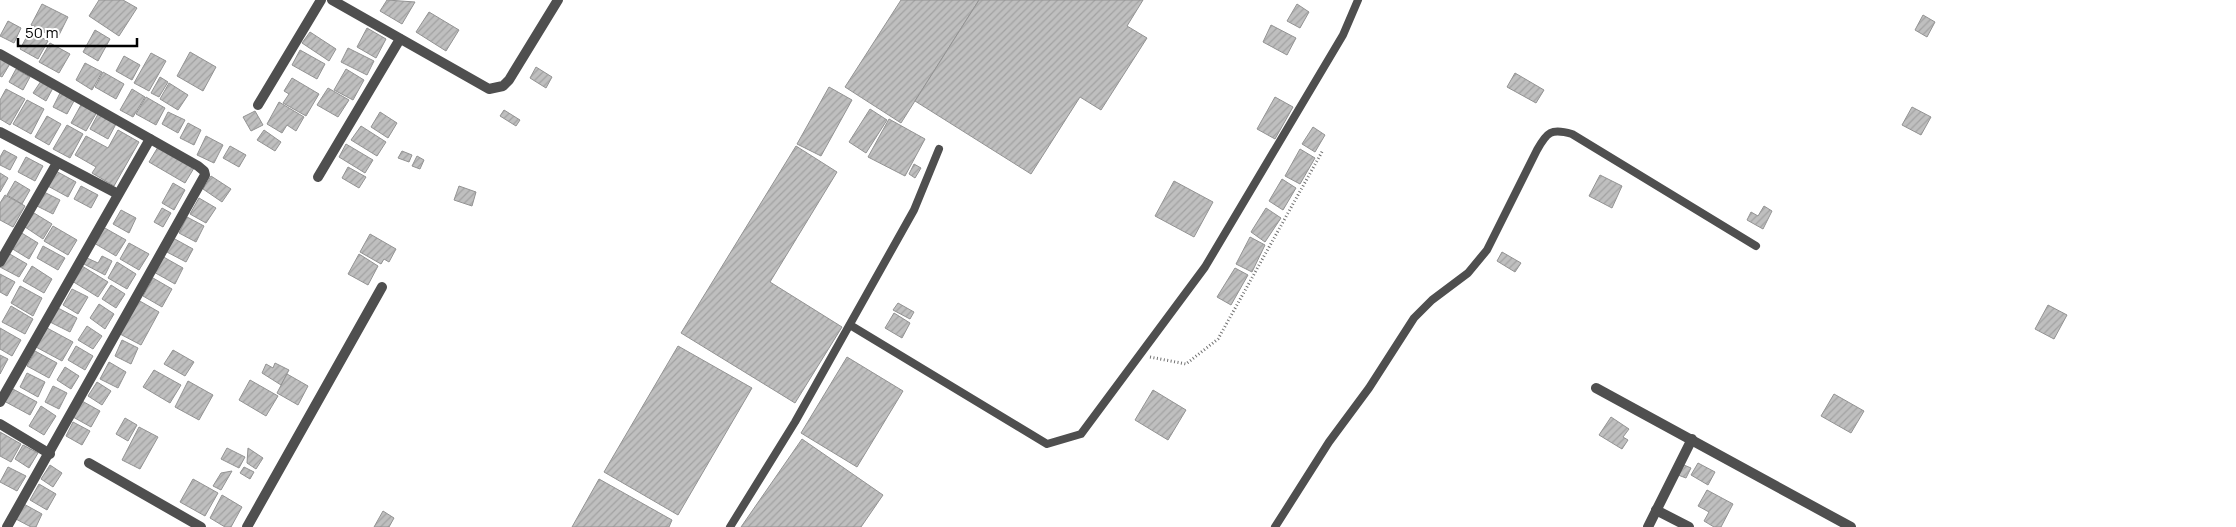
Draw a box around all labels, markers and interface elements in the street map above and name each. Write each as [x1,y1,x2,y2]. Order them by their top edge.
scale bar [18,15,136,47]
text: 50 m [25,22,59,43]

